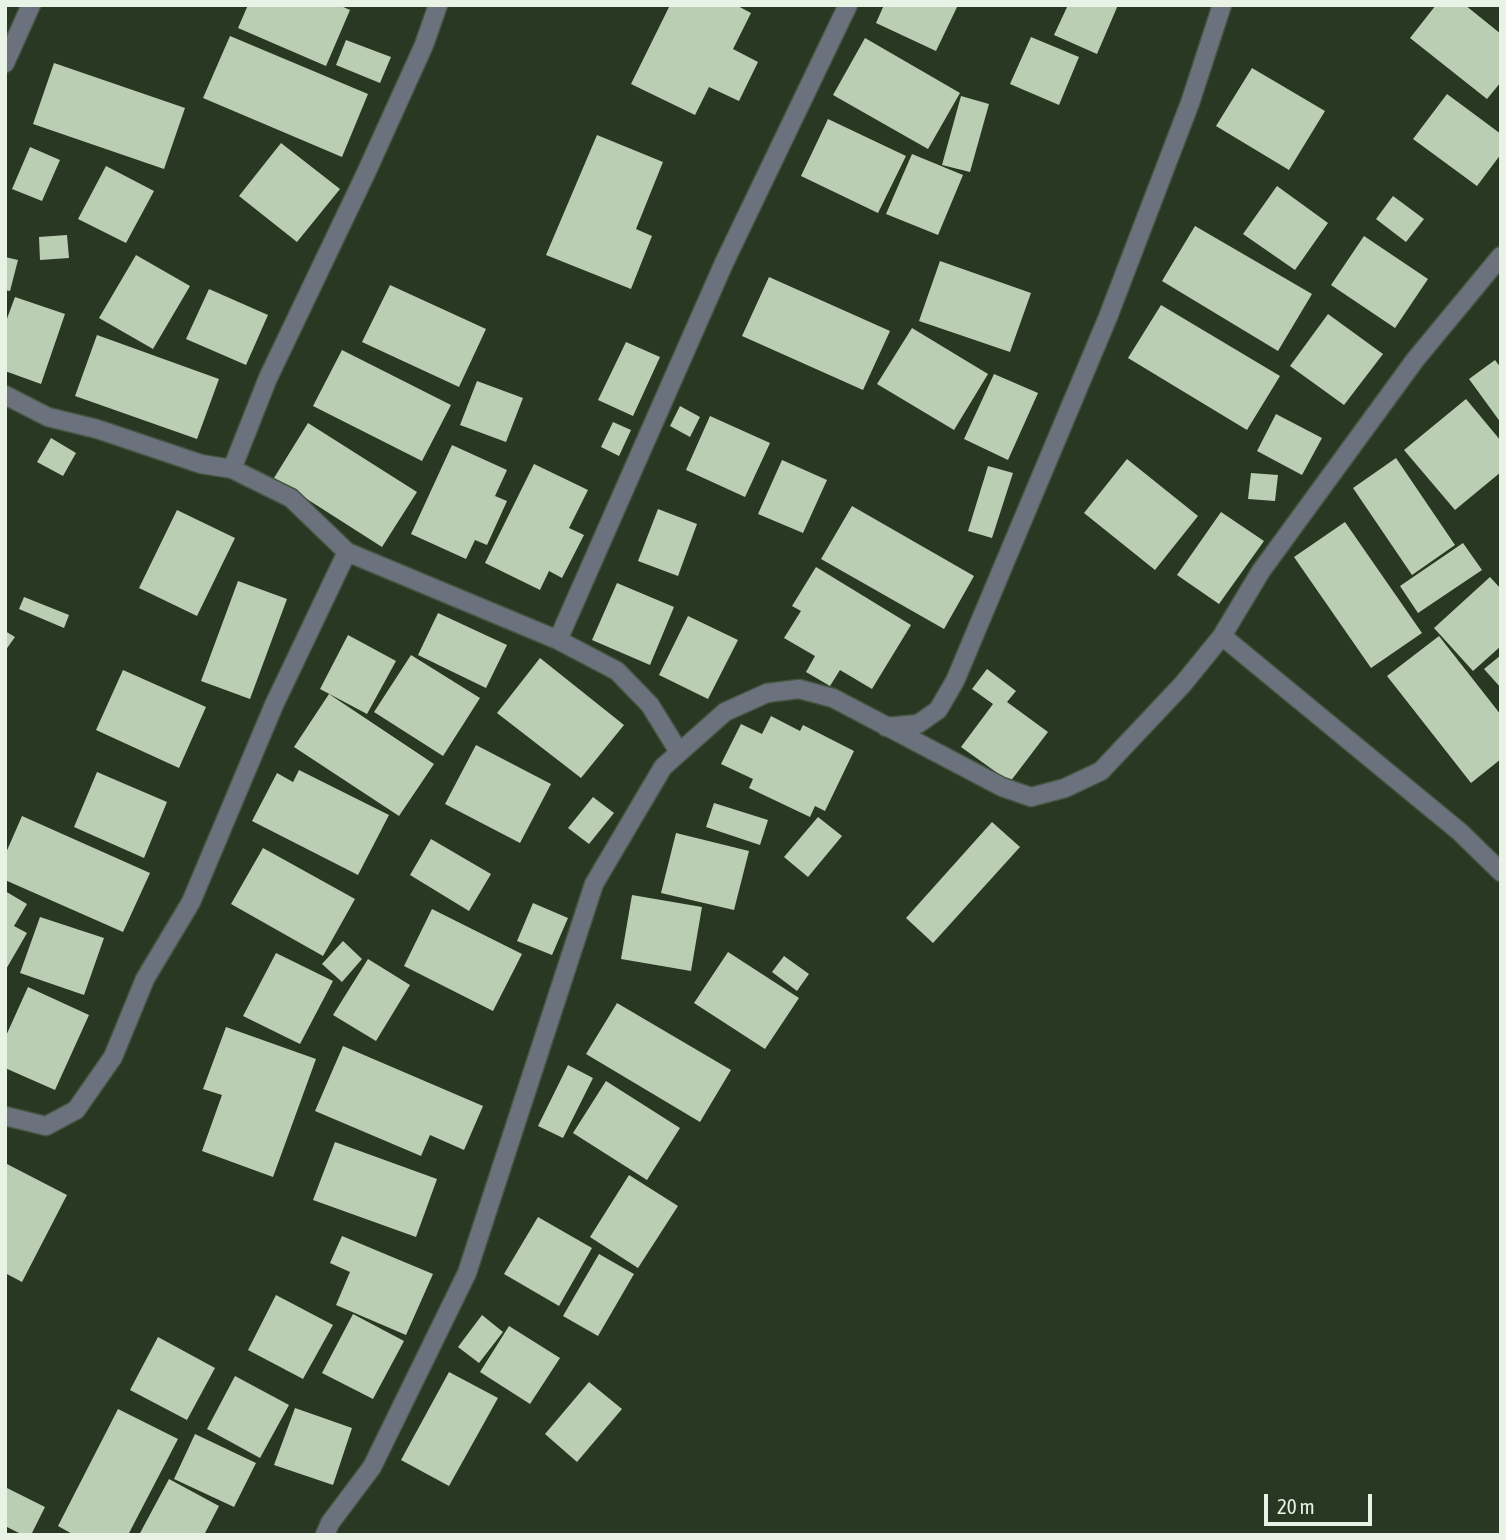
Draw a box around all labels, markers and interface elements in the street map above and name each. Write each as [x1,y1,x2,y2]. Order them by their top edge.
scale bar [1268,1480,1376,1524]
text: 20 m [1277,1494,1315,1518]

